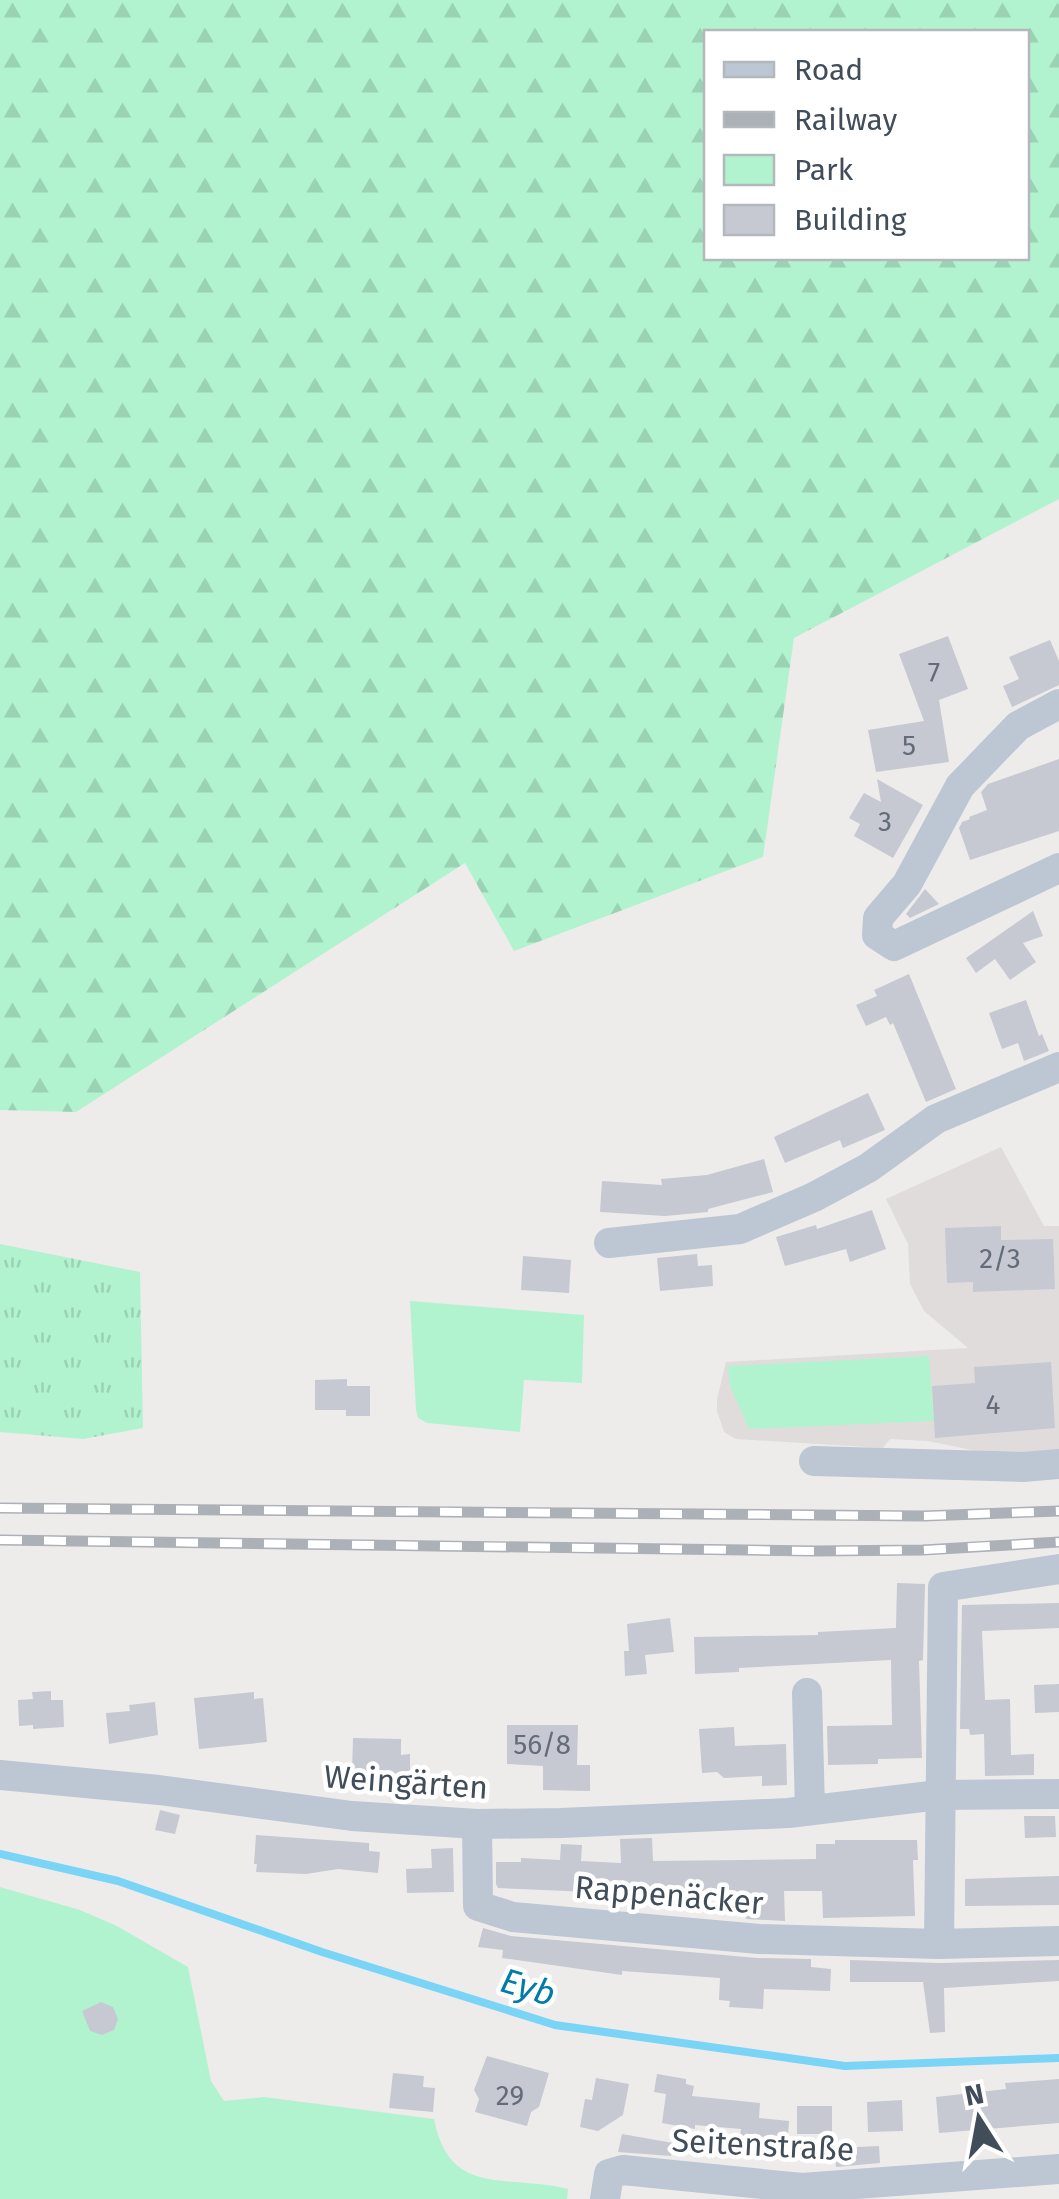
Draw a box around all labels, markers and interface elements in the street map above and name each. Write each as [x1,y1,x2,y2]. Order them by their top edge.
legend [704,30,1029,260]
text: Road [794,52,863,88]
text: Railway [794,102,897,138]
text: Park [794,152,854,188]
text: Building [794,202,907,238]
house number: 7 [928,656,940,689]
house number: 5 [902,729,916,762]
house number: 3 [878,805,892,838]
house number: 2/3 [979,1242,1021,1275]
house number: 4 [986,1388,1001,1421]
house number: 56/8 [513,1728,571,1761]
street label: Weingärten [323,1757,489,1807]
street label: Rappenäcker [573,1868,766,1922]
water label: Eyb [496,1959,560,2015]
north arrow [929,2069,1029,2169]
text: N [962,2077,987,2113]
house number: 29 [496,2079,524,2112]
street label: Seitenstraße [671,2121,855,2169]

